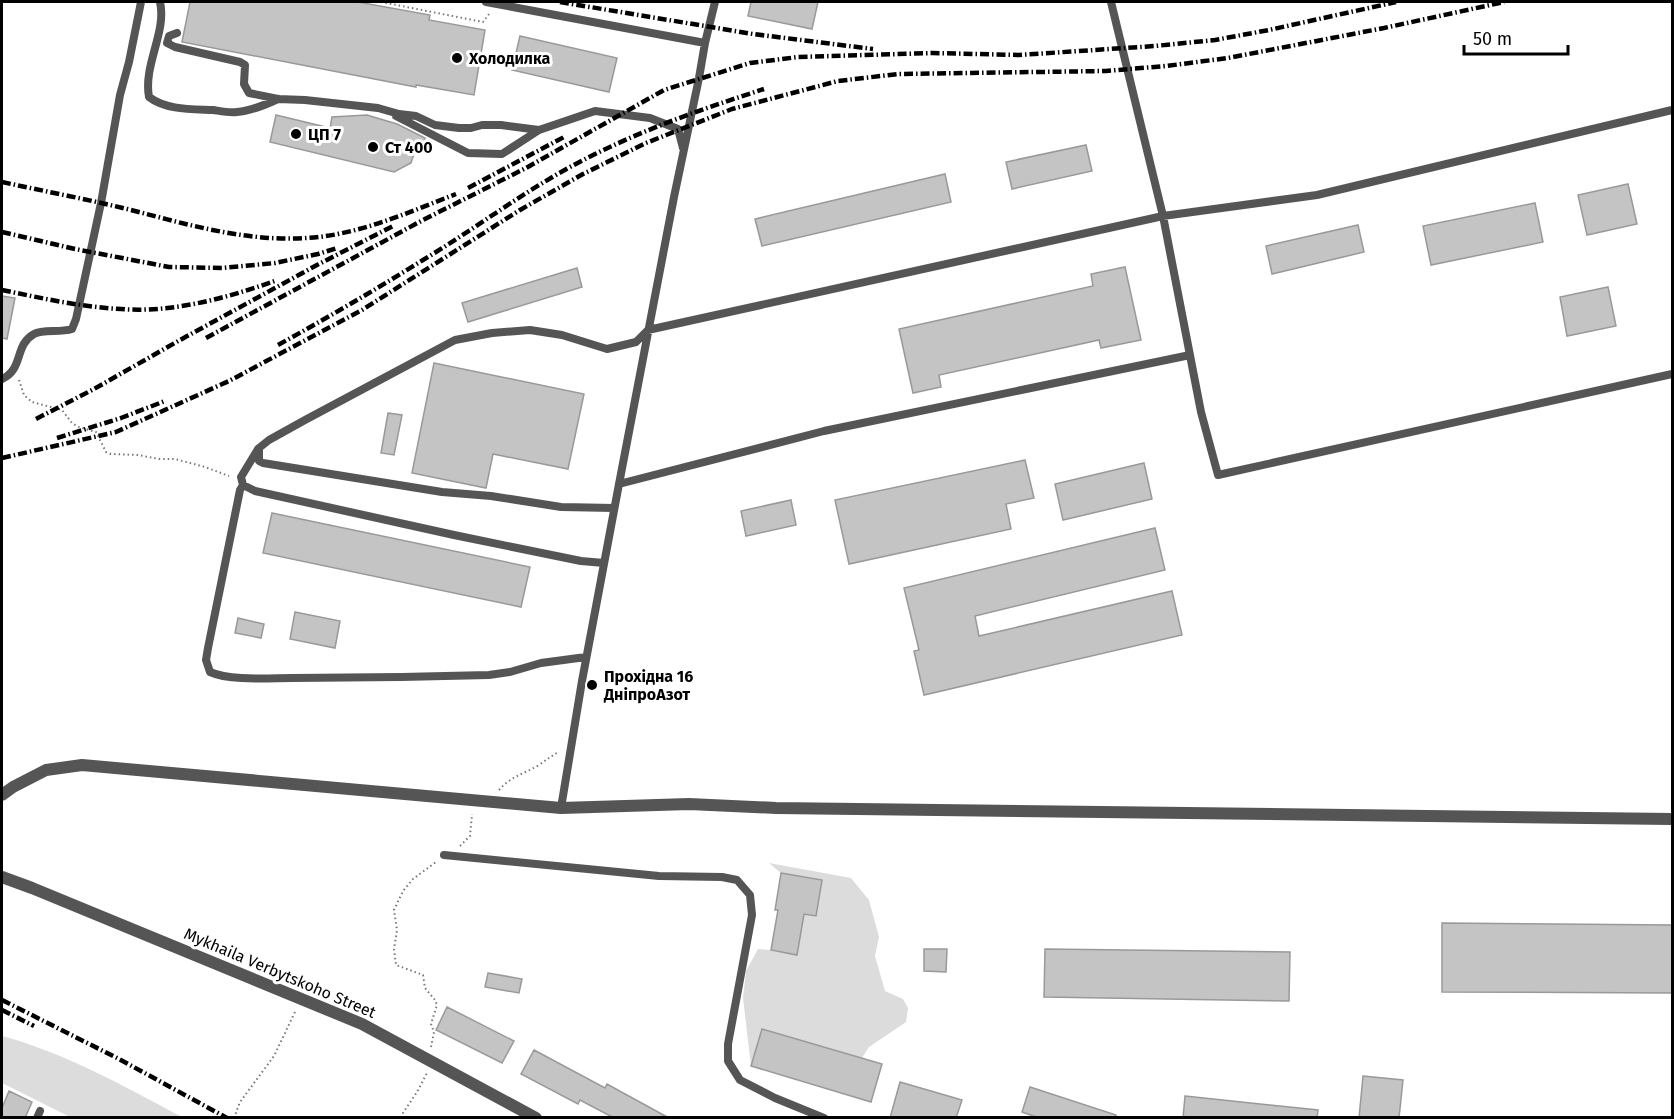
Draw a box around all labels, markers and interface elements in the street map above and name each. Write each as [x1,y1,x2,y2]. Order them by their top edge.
scale bar [1464,18,1568,56]
text: 50 m [1473,28,1512,50]
place label: Холодилка [468,49,550,68]
marker: Холодилка [450,51,464,65]
place label: ЦП 7 [308,125,341,144]
marker: ЦП 7 [289,127,303,141]
place label: Ст 400 [385,138,433,157]
marker: Ст 400 [366,140,380,154]
place label: Прохідна 16 ДніпроАзот [603,667,693,704]
marker: Прохідна 16 ДніпроАзот [585,678,599,692]
street label: Mykhaila Verbytskoho Street [181,924,379,1022]

